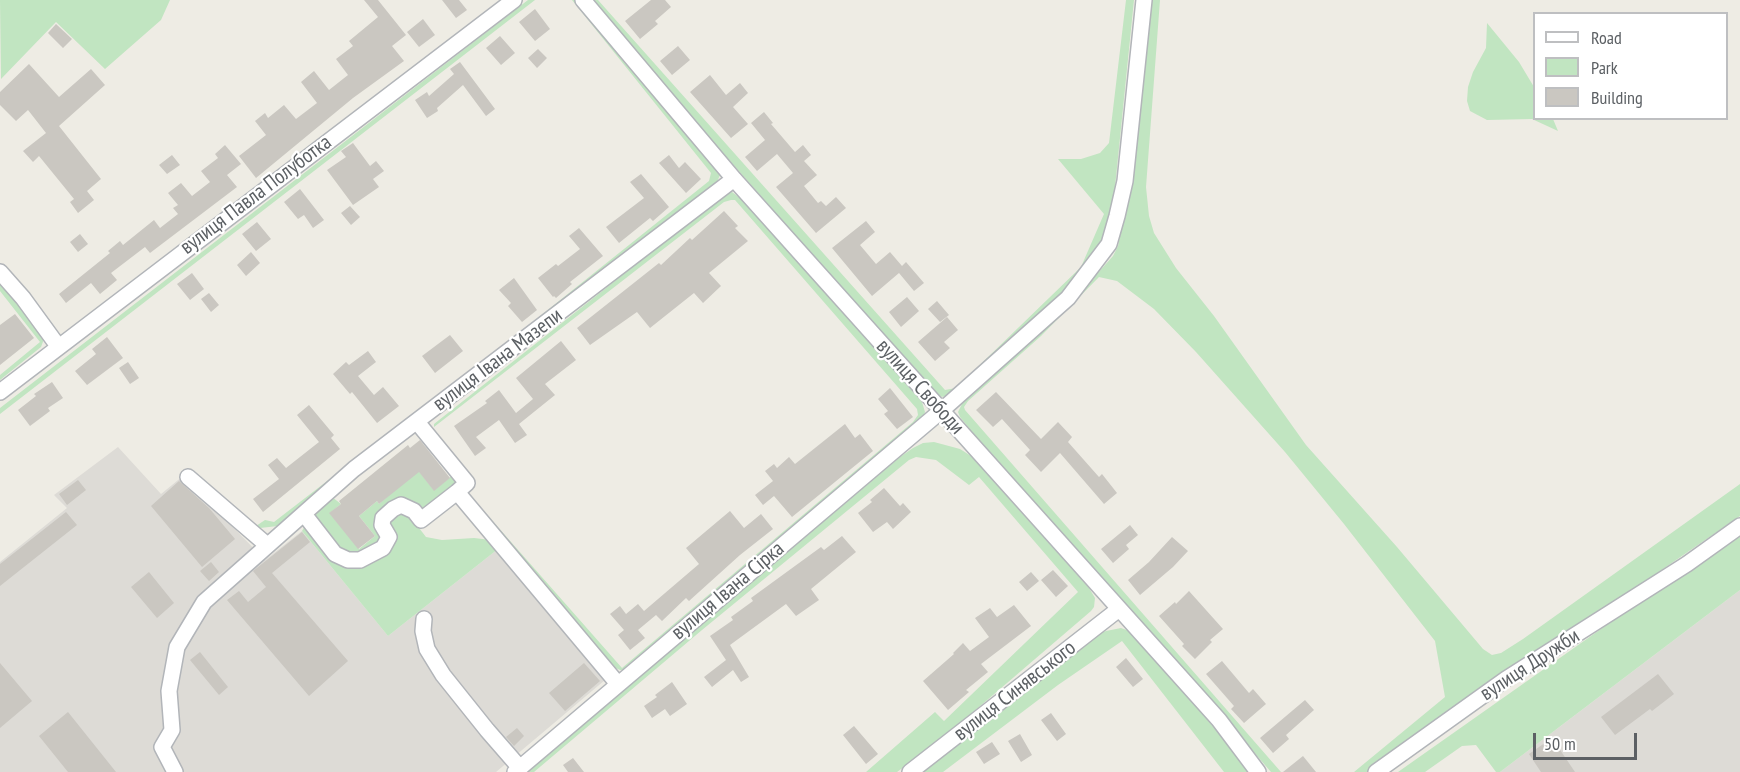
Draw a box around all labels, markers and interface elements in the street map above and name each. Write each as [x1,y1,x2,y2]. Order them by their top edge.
legend [1533,12,1728,120]
text: Road [1591,26,1622,49]
text: Park [1591,56,1618,79]
text: Building [1591,86,1643,109]
street label: вулиця Павла Полуботка [175,130,337,260]
street label: вулиця Івана Мазепи [428,303,568,417]
street label: вулиця Свободи [871,334,969,440]
street label: вулиця Івана Сірка [667,537,789,645]
street label: вулиця Дружби [1476,624,1584,706]
street label: вулиця Синявського [949,636,1081,746]
scale bar [1536,721,1640,759]
text: 50 m [1544,732,1576,755]

